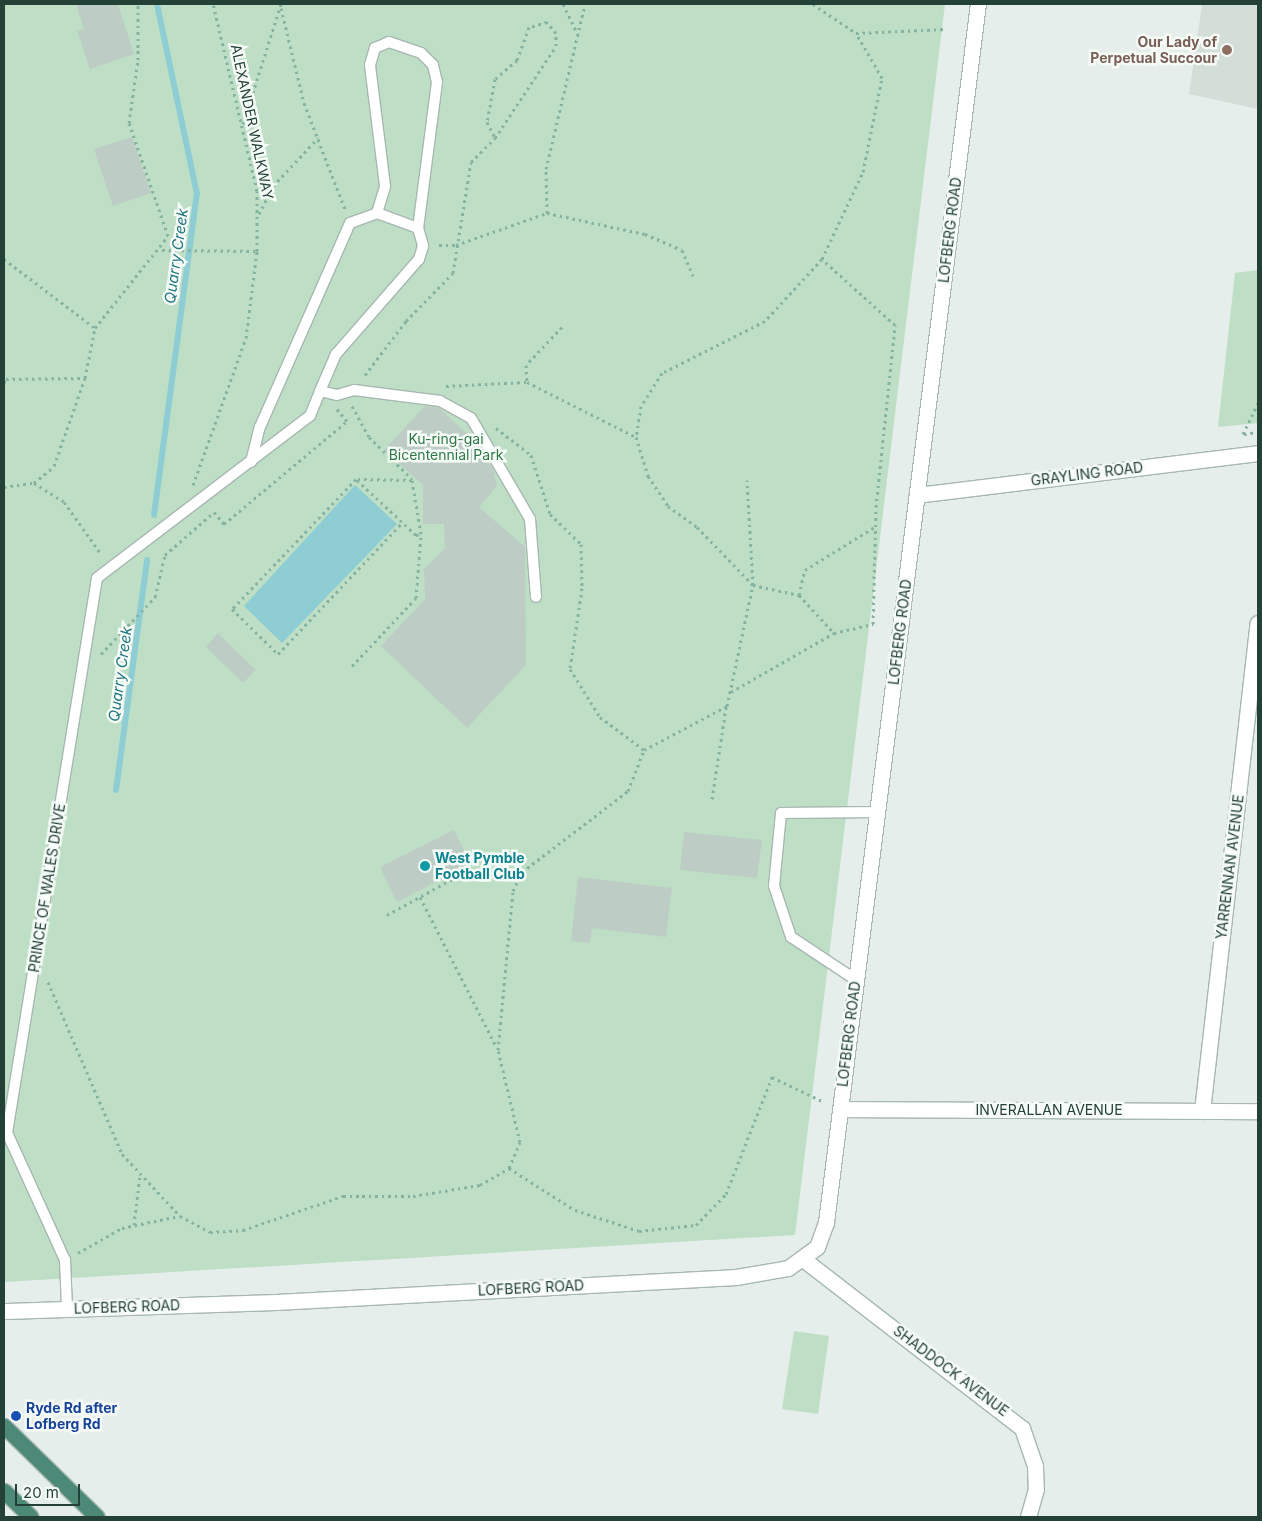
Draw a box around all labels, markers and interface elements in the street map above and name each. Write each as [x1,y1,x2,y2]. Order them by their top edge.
place label: Our Lady of Perpetual Succour [1090,34,1217,66]
street label: ALEXANDER WALKWAY [227,43,277,201]
marker: Our Lady of Perpetual Succour [1221,44,1233,56]
street label: LOFBERG ROAD [935,176,965,284]
water label: Quarry Creek [160,207,192,305]
park label: Ku-ring-gai Bicentennial Park [389,431,503,464]
street label: GRAYLING ROAD [1030,459,1144,489]
street label: LOFBERG ROAD [885,578,915,686]
water label: Quarry Creek [104,625,136,723]
street label: YARRENNAN AVENUE [1213,794,1247,940]
street label: PRINCE OF WALES DRIVE [25,802,69,974]
place label: West Pymble Football Club [435,850,525,882]
marker: West Pymble Football Club [419,860,431,872]
street label: LOFBERG ROAD [834,980,864,1088]
street label: INVERALLAN AVENUE [975,1102,1123,1118]
street label: LOFBERG ROAD [477,1277,585,1299]
street label: LOFBERG ROAD [74,1297,180,1317]
street label: SHADDOCK AVENUE [890,1322,1012,1420]
place label: Ryde Rd after Lofberg Rd [26,1400,117,1432]
marker: Ryde Rd after Lofberg Rd [10,1410,22,1422]
scale bar [18,1474,82,1506]
text: 20 m [23,1483,59,1502]

